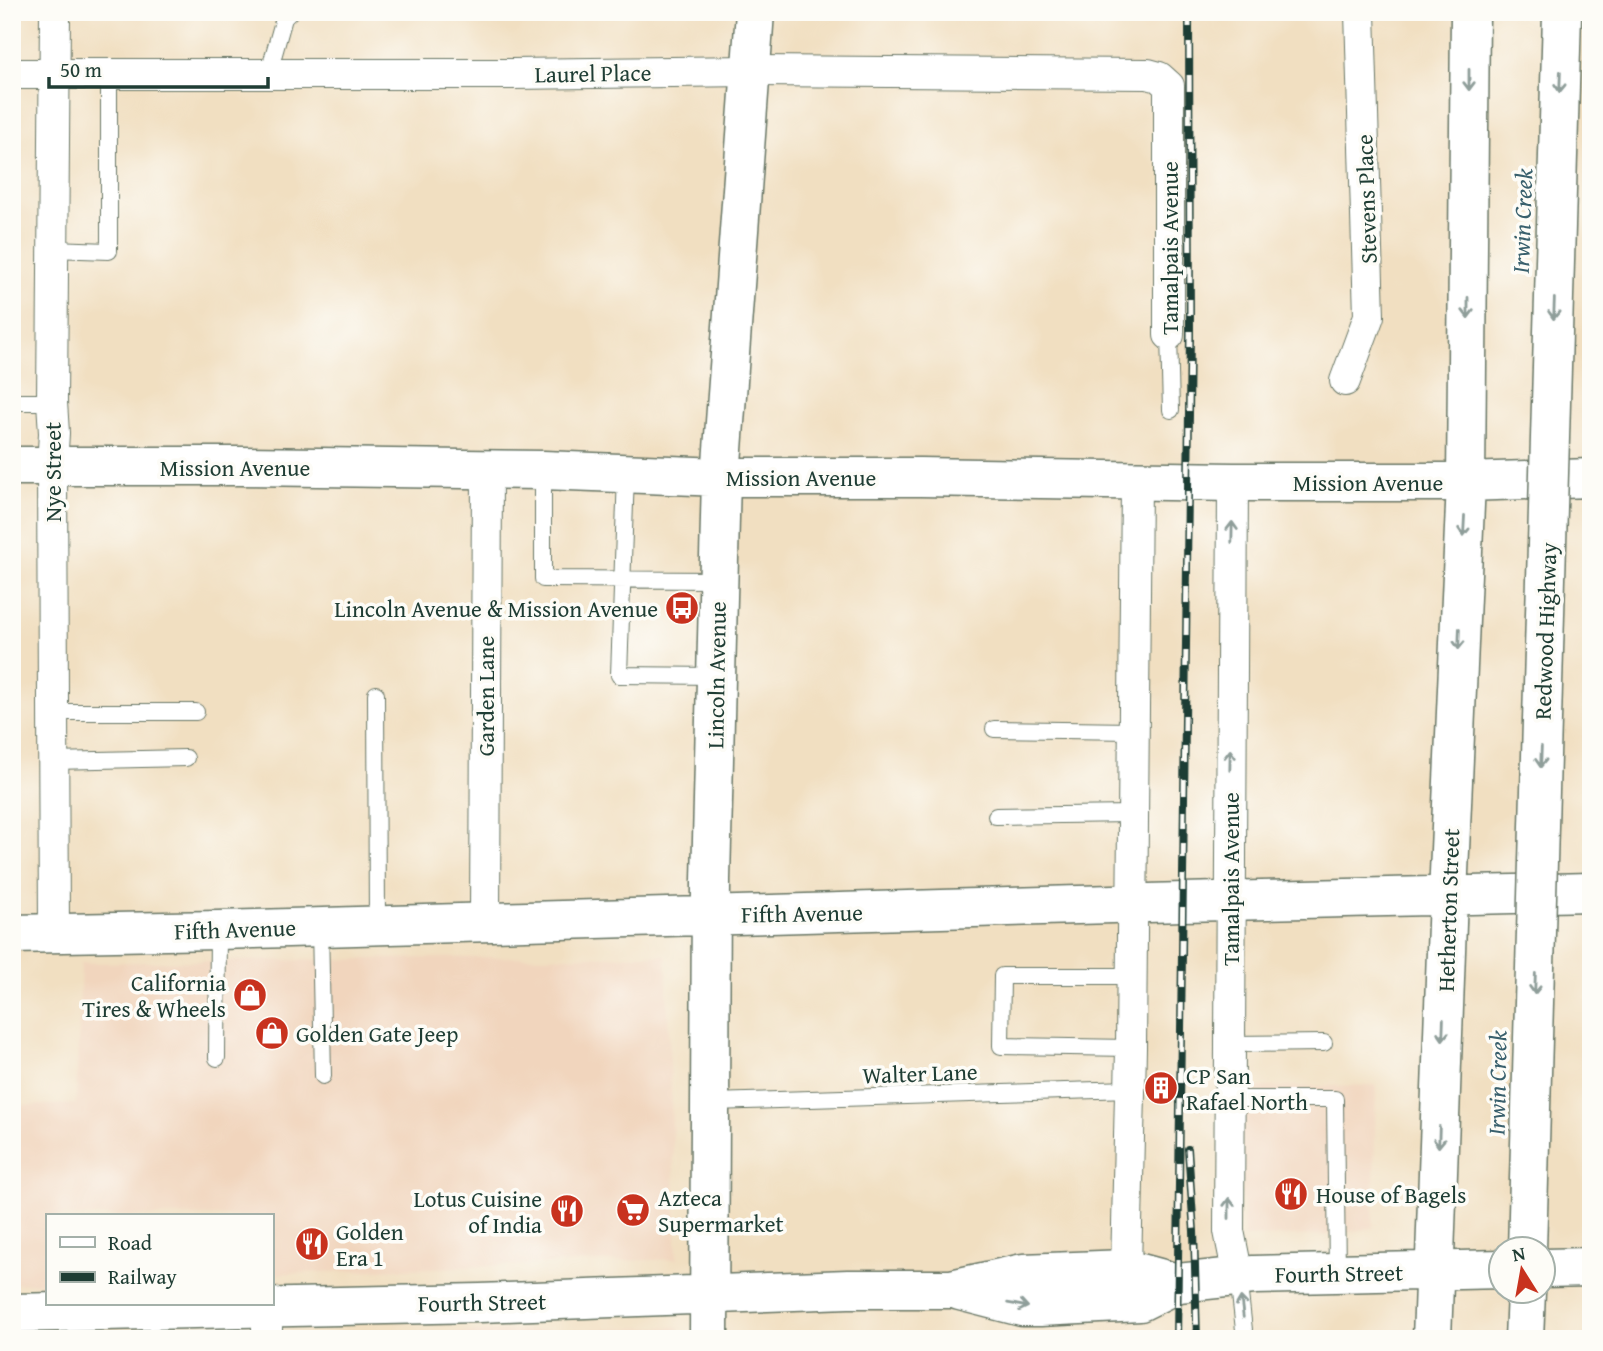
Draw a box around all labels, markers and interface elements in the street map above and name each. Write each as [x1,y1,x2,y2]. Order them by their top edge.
scale bar [49,46,268,90]
text: 50 m [60,54,102,85]
street label: Laurel Place [534,55,652,91]
one-way arrow [1463,69,1476,92]
one-way arrow [1553,70,1567,93]
street label: Stevens Place [1347,134,1385,264]
street label: Tamalpais Avenue [1153,161,1186,335]
water label: Irwin Creek [1503,168,1541,274]
one-way arrow [1461,296,1475,319]
one-way arrow [1547,297,1560,320]
street label: Nye Street [36,422,69,522]
street label: Mission Avenue [160,451,310,484]
street label: Mission Avenue [726,461,876,494]
street label: Mission Avenue [1293,466,1443,499]
one-way arrow [1457,515,1470,537]
one-way arrow [1226,521,1239,544]
street label: Redwood Highway [1525,541,1565,720]
bus stop icon: Lincoln Avenue & Mission Avenue [663,589,701,627]
place label: Lincoln Avenue & Mission Avenue [334,592,658,625]
street label: Lincoln Avenue [698,601,734,749]
one-way arrow [1452,627,1465,650]
street label: Garden Lane [469,636,502,756]
one-way arrow [1534,745,1548,768]
one-way arrow [1223,749,1237,772]
street label: Tamalpais Avenue [1214,792,1247,966]
street label: Hetherton Street [1429,828,1467,992]
street label: Fifth Avenue [741,895,863,931]
street label: Fifth Avenue [174,910,296,948]
place label: California Tires & Wheels [82,966,226,1025]
one-way arrow [1528,973,1541,996]
shop icon: California Tires & Wheels [231,976,269,1014]
shop icon: Golden Gate Jeep [253,1014,291,1052]
place label: Golden Gate Jeep [296,1017,458,1050]
one-way arrow [1437,1018,1450,1041]
water label: Irwin Creek [1479,1030,1515,1136]
street label: Walter Lane [862,1054,978,1092]
place label: CP San Rafael North [1186,1059,1308,1118]
building icon: CP San Rafael North [1142,1069,1180,1107]
one-way arrow [1433,1126,1446,1149]
restaurant icon: House of Bagels [1272,1175,1310,1213]
place label: House of Bagels [1316,1178,1466,1211]
place label: Azteca Supermarket [658,1181,784,1240]
place label: Lotus Cuisine of India [414,1182,542,1241]
supermarket icon: Azteca Supermarket [614,1191,652,1229]
restaurant icon: Lotus Cuisine of India [548,1192,586,1230]
one-way arrow [1222,1197,1236,1220]
legend [46,1214,273,1306]
place label: Golden Era 1 [336,1215,404,1274]
restaurant icon: Golden Era 1 [293,1225,331,1263]
text: Road [108,1227,153,1258]
north arrow [1488,1236,1558,1306]
text: N [1510,1238,1528,1268]
street label: Fourth Street [1275,1255,1403,1291]
text: Railway [108,1261,177,1292]
street label: Fourth Street [418,1284,546,1320]
one-way arrow [1235,1296,1248,1319]
one-way arrow [1006,1299,1029,1312]

